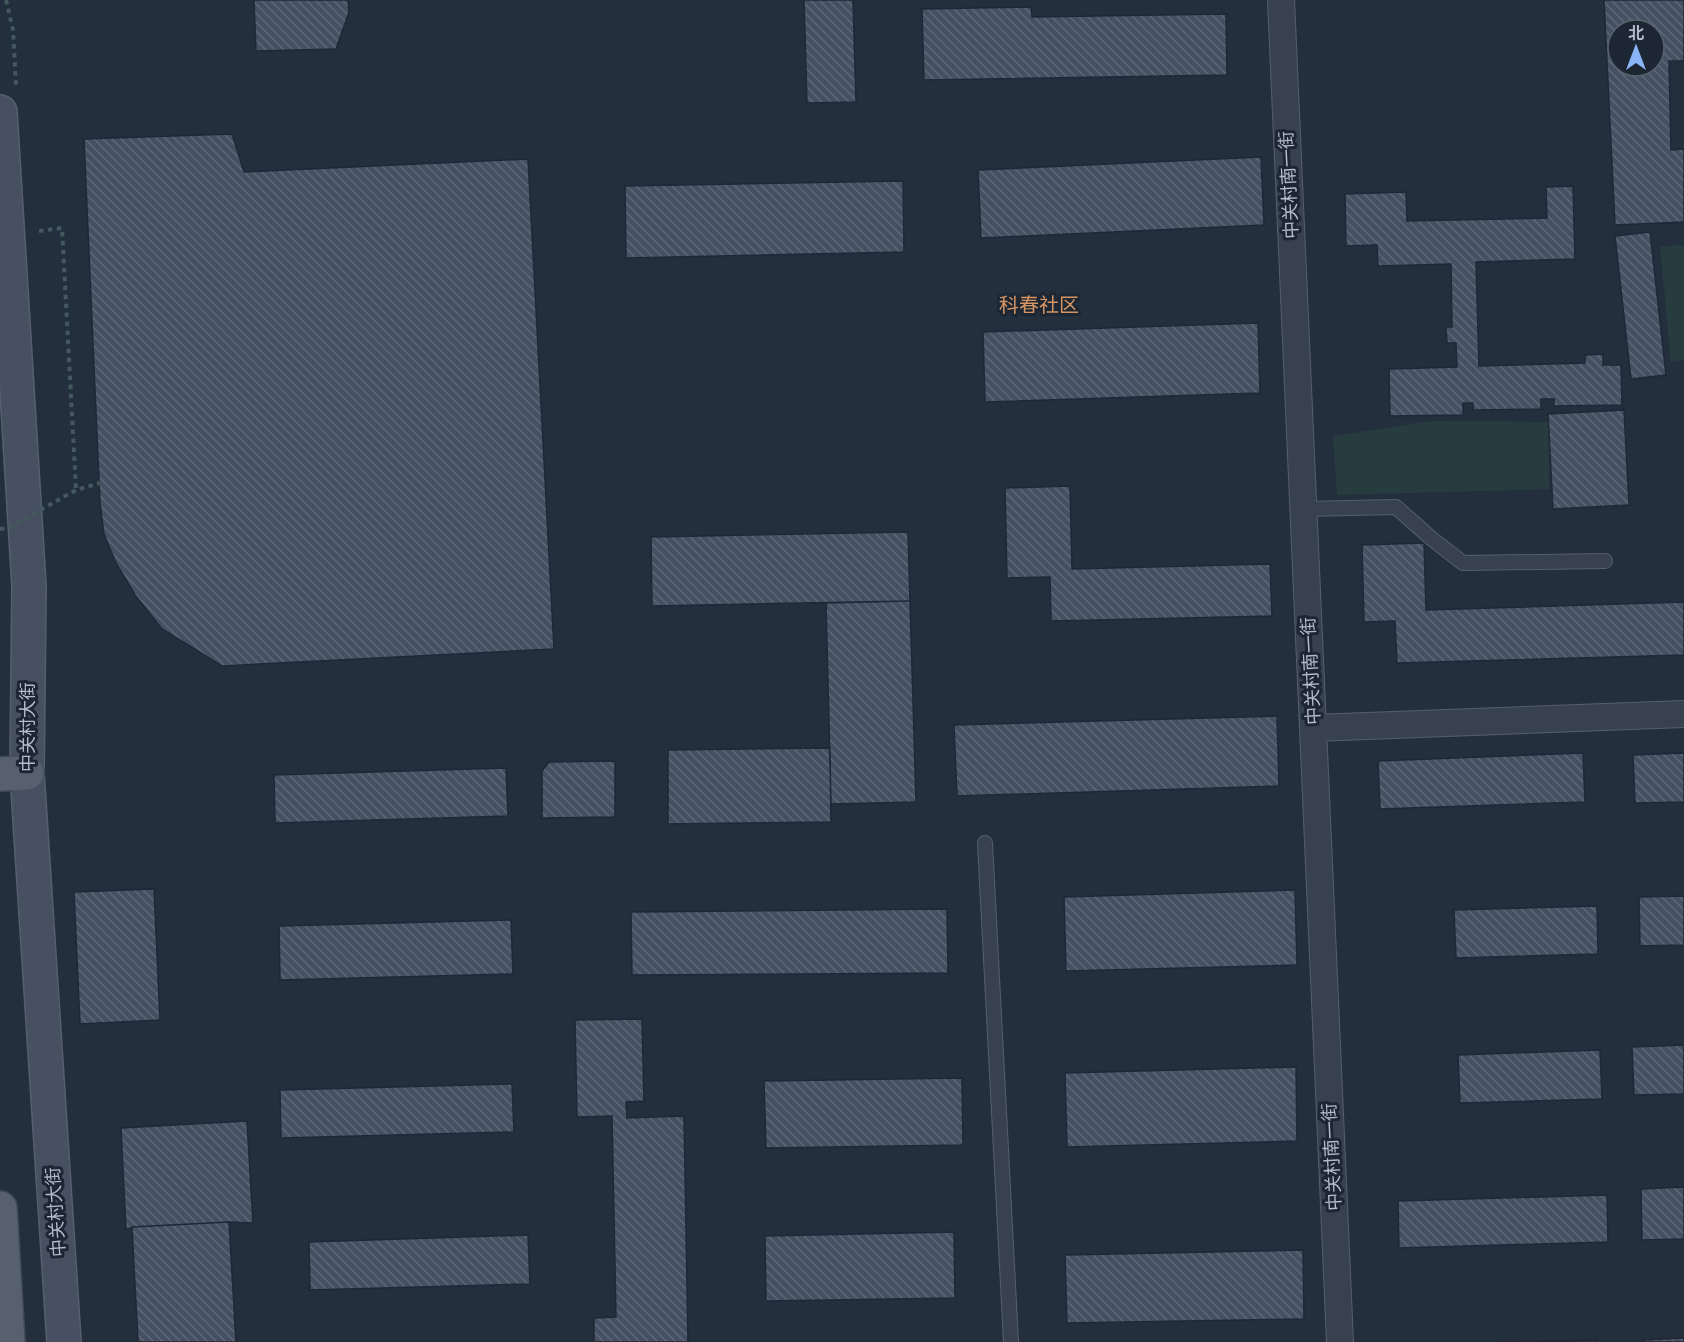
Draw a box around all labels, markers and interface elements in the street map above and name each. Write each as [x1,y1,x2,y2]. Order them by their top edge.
north arrow [1606,18,1666,78]
text: 北 [1628,23,1644,42]
street label: 中关村南一街 [1274,131,1302,240]
district label: 科春社区 [999,292,1079,316]
street label: 中关村南一街 [1296,617,1324,726]
street label: 中关村大街 [16,682,38,772]
street label: 中关村南一街 [1317,1103,1345,1212]
street label: 中关村大街 [41,1166,69,1258]

